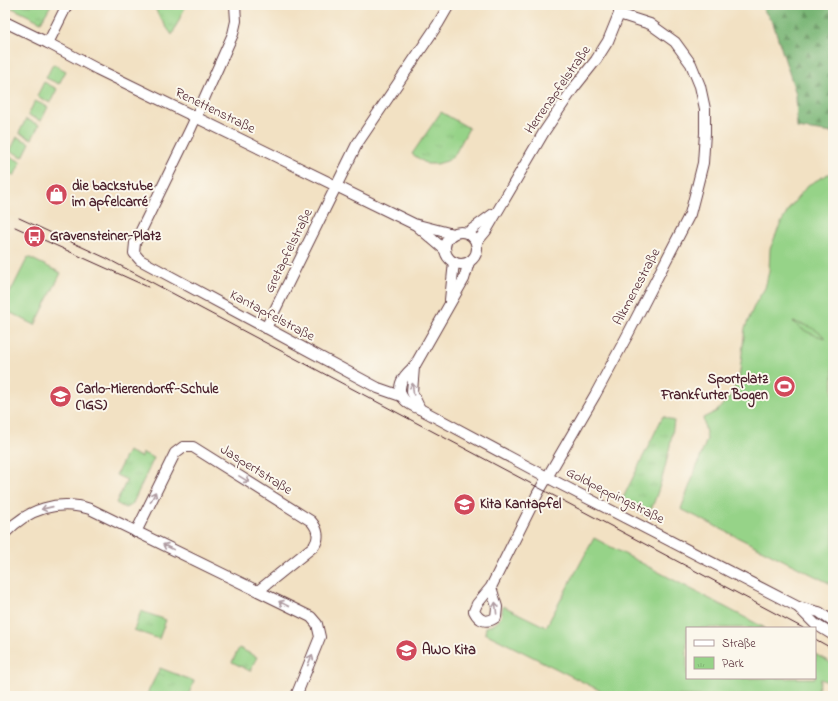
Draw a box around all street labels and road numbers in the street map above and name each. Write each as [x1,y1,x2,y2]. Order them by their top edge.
street label: Herrenapfelstraße [520,41,597,139]
street label: Renettenstraße [171,82,259,140]
street label: Gretapfelstraße [259,205,319,297]
street label: Alkmenestraße [608,244,667,329]
street label: Kantapfelstraße [226,285,319,348]
street label: Jaspertstraße [216,439,297,501]
street label: Goldpeppingstraße [562,462,669,531]

